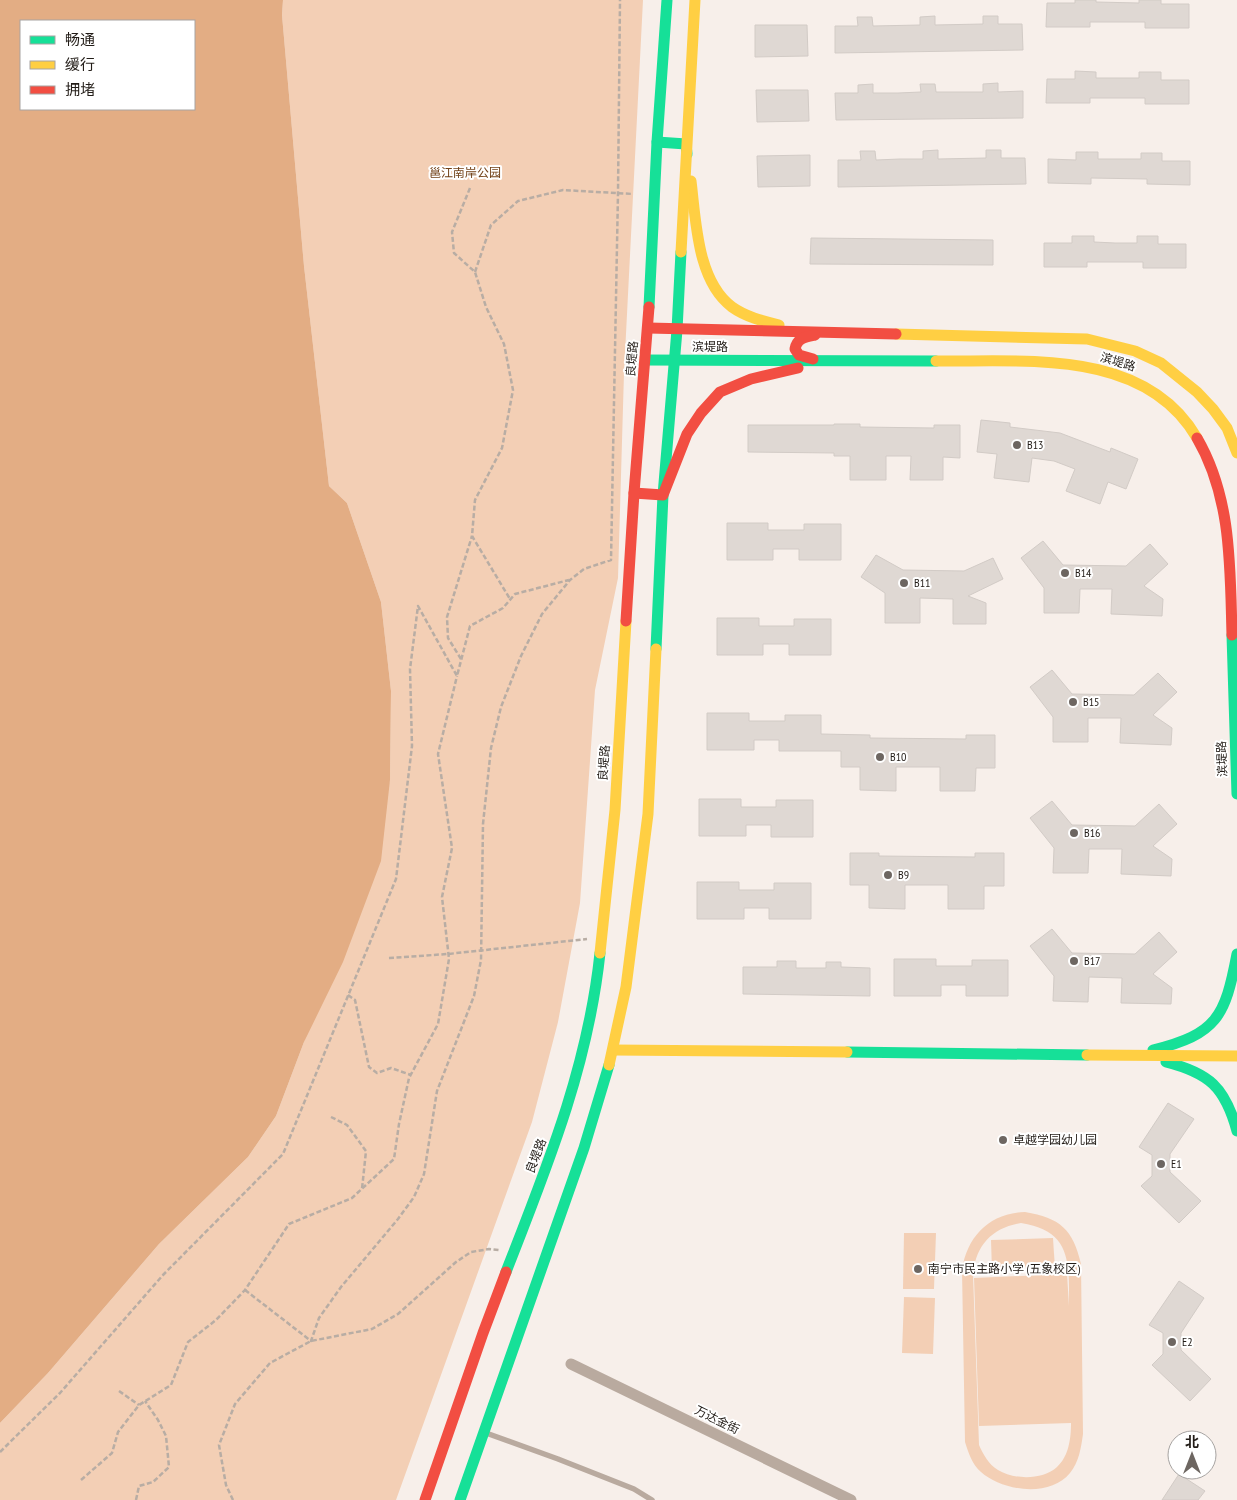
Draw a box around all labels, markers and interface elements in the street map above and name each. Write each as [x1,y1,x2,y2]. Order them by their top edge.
legend [20,20,195,110]
text: 畅通 [65,30,95,49]
text: 缓行 [65,55,95,74]
text: 拥堵 [65,80,95,99]
park label: 邕江南岸公园 [429,165,501,180]
street label: 滨堤路 [692,339,728,354]
street label: 良堤路 [622,340,641,378]
street label: 滨堤路 [1099,349,1138,374]
place label: B13 [1027,437,1043,452]
marker: B13 [1011,439,1023,451]
place label: B14 [1075,565,1092,580]
marker: B14 [1059,567,1071,579]
place label: B11 [914,575,930,590]
marker: B11 [898,577,910,589]
place label: B15 [1083,694,1099,709]
marker: B15 [1067,696,1079,708]
street label: 滨堤路 [1213,741,1230,777]
street label: 良堤路 [595,744,612,781]
place label: B10 [890,749,906,764]
marker: B10 [874,751,886,763]
place label: B16 [1084,825,1100,840]
marker: B16 [1068,827,1080,839]
place label: B9 [898,867,909,882]
marker: B9 [882,869,894,881]
place label: B17 [1084,953,1100,968]
marker: B17 [1068,955,1080,967]
place label: 卓越学园幼儿园 [1013,1132,1097,1147]
marker: 卓越学园幼儿园 [997,1134,1009,1146]
street label: 良堤路 [522,1136,549,1175]
place label: E1 [1171,1156,1182,1171]
marker: E1 [1155,1158,1167,1170]
place label: 南宁市民主路小学 (五象校区) [928,1261,1080,1276]
marker: 南宁市民主路小学 (五象校区) [912,1263,924,1275]
place label: E2 [1182,1334,1193,1349]
marker: E2 [1166,1336,1178,1348]
street label: 万达金街 [692,1402,742,1437]
north arrow [1167,1430,1217,1480]
text: 北 [1185,1433,1199,1451]

